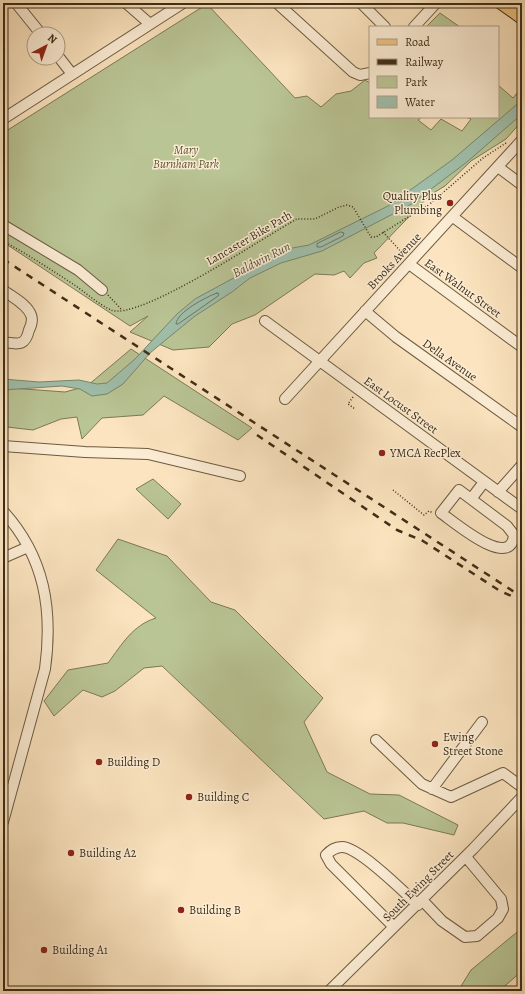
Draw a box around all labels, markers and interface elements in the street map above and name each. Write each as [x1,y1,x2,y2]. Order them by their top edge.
north arrow [26,26,66,66]
legend [369,26,499,118]
text: N [44,31,60,47]
text: Road [405,34,431,50]
text: Railway [405,54,444,70]
text: Park [405,74,428,90]
text: Water [404,94,435,110]
park label: Mary Burnham Park [153,142,220,172]
place label: Quality Plus Plumbing [383,188,442,218]
marker: Quality Plus Plumbing [445,198,455,208]
street label: Lancaster Bike Path [203,207,295,269]
street label: Brooks Avenue [363,229,425,293]
water label: Baldwin Run [229,238,293,281]
street label: East Walnut Street [421,255,505,321]
street label: Della Avenue [419,335,481,385]
street label: East Locust Street [361,373,441,437]
place label: YMCA RecPlex [389,445,461,461]
marker: YMCA RecPlex [377,448,387,458]
place label: Ewing Street Stone [443,729,503,759]
marker: Ewing Street Stone [430,739,440,749]
place label: Building D [107,754,160,770]
marker: Building D [94,757,104,767]
place label: Building C [197,789,249,805]
marker: Building C [184,792,194,802]
place label: Building A2 [79,845,137,861]
street label: South Ewing Street [379,847,457,925]
marker: Building A2 [66,848,76,858]
place label: Building B [189,902,241,918]
marker: Building B [176,905,186,915]
place label: Building A1 [52,942,108,958]
marker: Building A1 [39,945,49,955]

